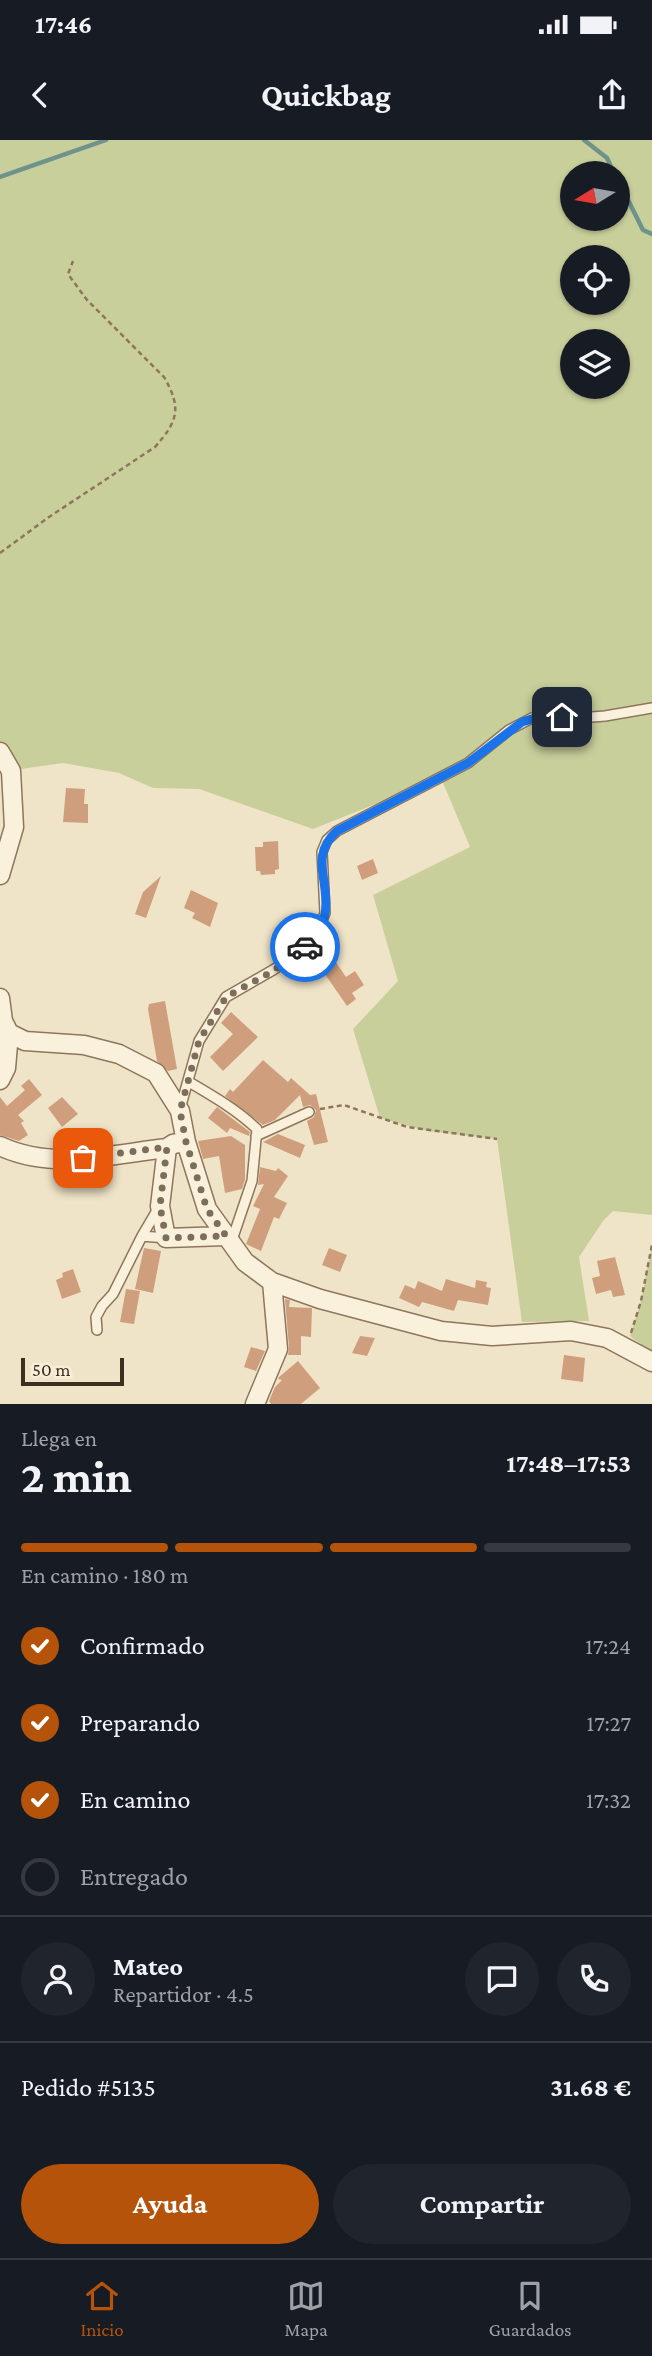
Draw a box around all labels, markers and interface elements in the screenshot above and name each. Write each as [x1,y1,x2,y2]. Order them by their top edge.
text: 17:46 [35,10,92,39]
icon: back [21,76,59,114]
icon: share [593,76,631,114]
text: Quickbag [261,77,391,113]
north arrow [560,161,630,231]
map controls [560,161,630,399]
button: locate [560,245,630,315]
button: layers [560,329,630,399]
pin [532,687,592,747]
icon: home [543,698,581,736]
courier [270,912,340,982]
icon: car [286,928,324,966]
pin [53,1128,113,1188]
icon: bag [64,1139,102,1177]
scale bar [21,1355,124,1387]
text: 50 m [32,1359,71,1380]
text: Llega en [21,1425,97,1451]
text: 17:48–17:53 [506,1449,631,1478]
text: 2 min [21,1451,132,1502]
text: En camino · 180 m [21,1562,189,1588]
icon: check [21,1627,59,1665]
text: Confirmado [80,1631,205,1660]
text: 17:24 [585,1633,631,1659]
icon: check [21,1704,59,1742]
text: Preparando [80,1708,200,1737]
text: 17:27 [587,1710,631,1736]
icon: check [21,1781,59,1819]
text: En camino [80,1785,190,1814]
text: 17:32 [586,1787,631,1813]
text: Entregado [80,1862,188,1891]
button: person [21,1942,95,2016]
button: chat [465,1942,539,2016]
button: phone [557,1942,631,2016]
text: Mateo [113,1952,183,1981]
text: Repartidor · 4.5 [113,1981,254,2007]
text: Pedido #5135 [21,2073,156,2102]
text: 31.68 € [550,2073,631,2102]
button: Ayuda [21,2164,319,2244]
button: Compartir [333,2164,631,2244]
tab: Inicio [80,2277,124,2340]
tab: Mapa [284,2277,328,2340]
tab: Guardados [489,2277,572,2340]

